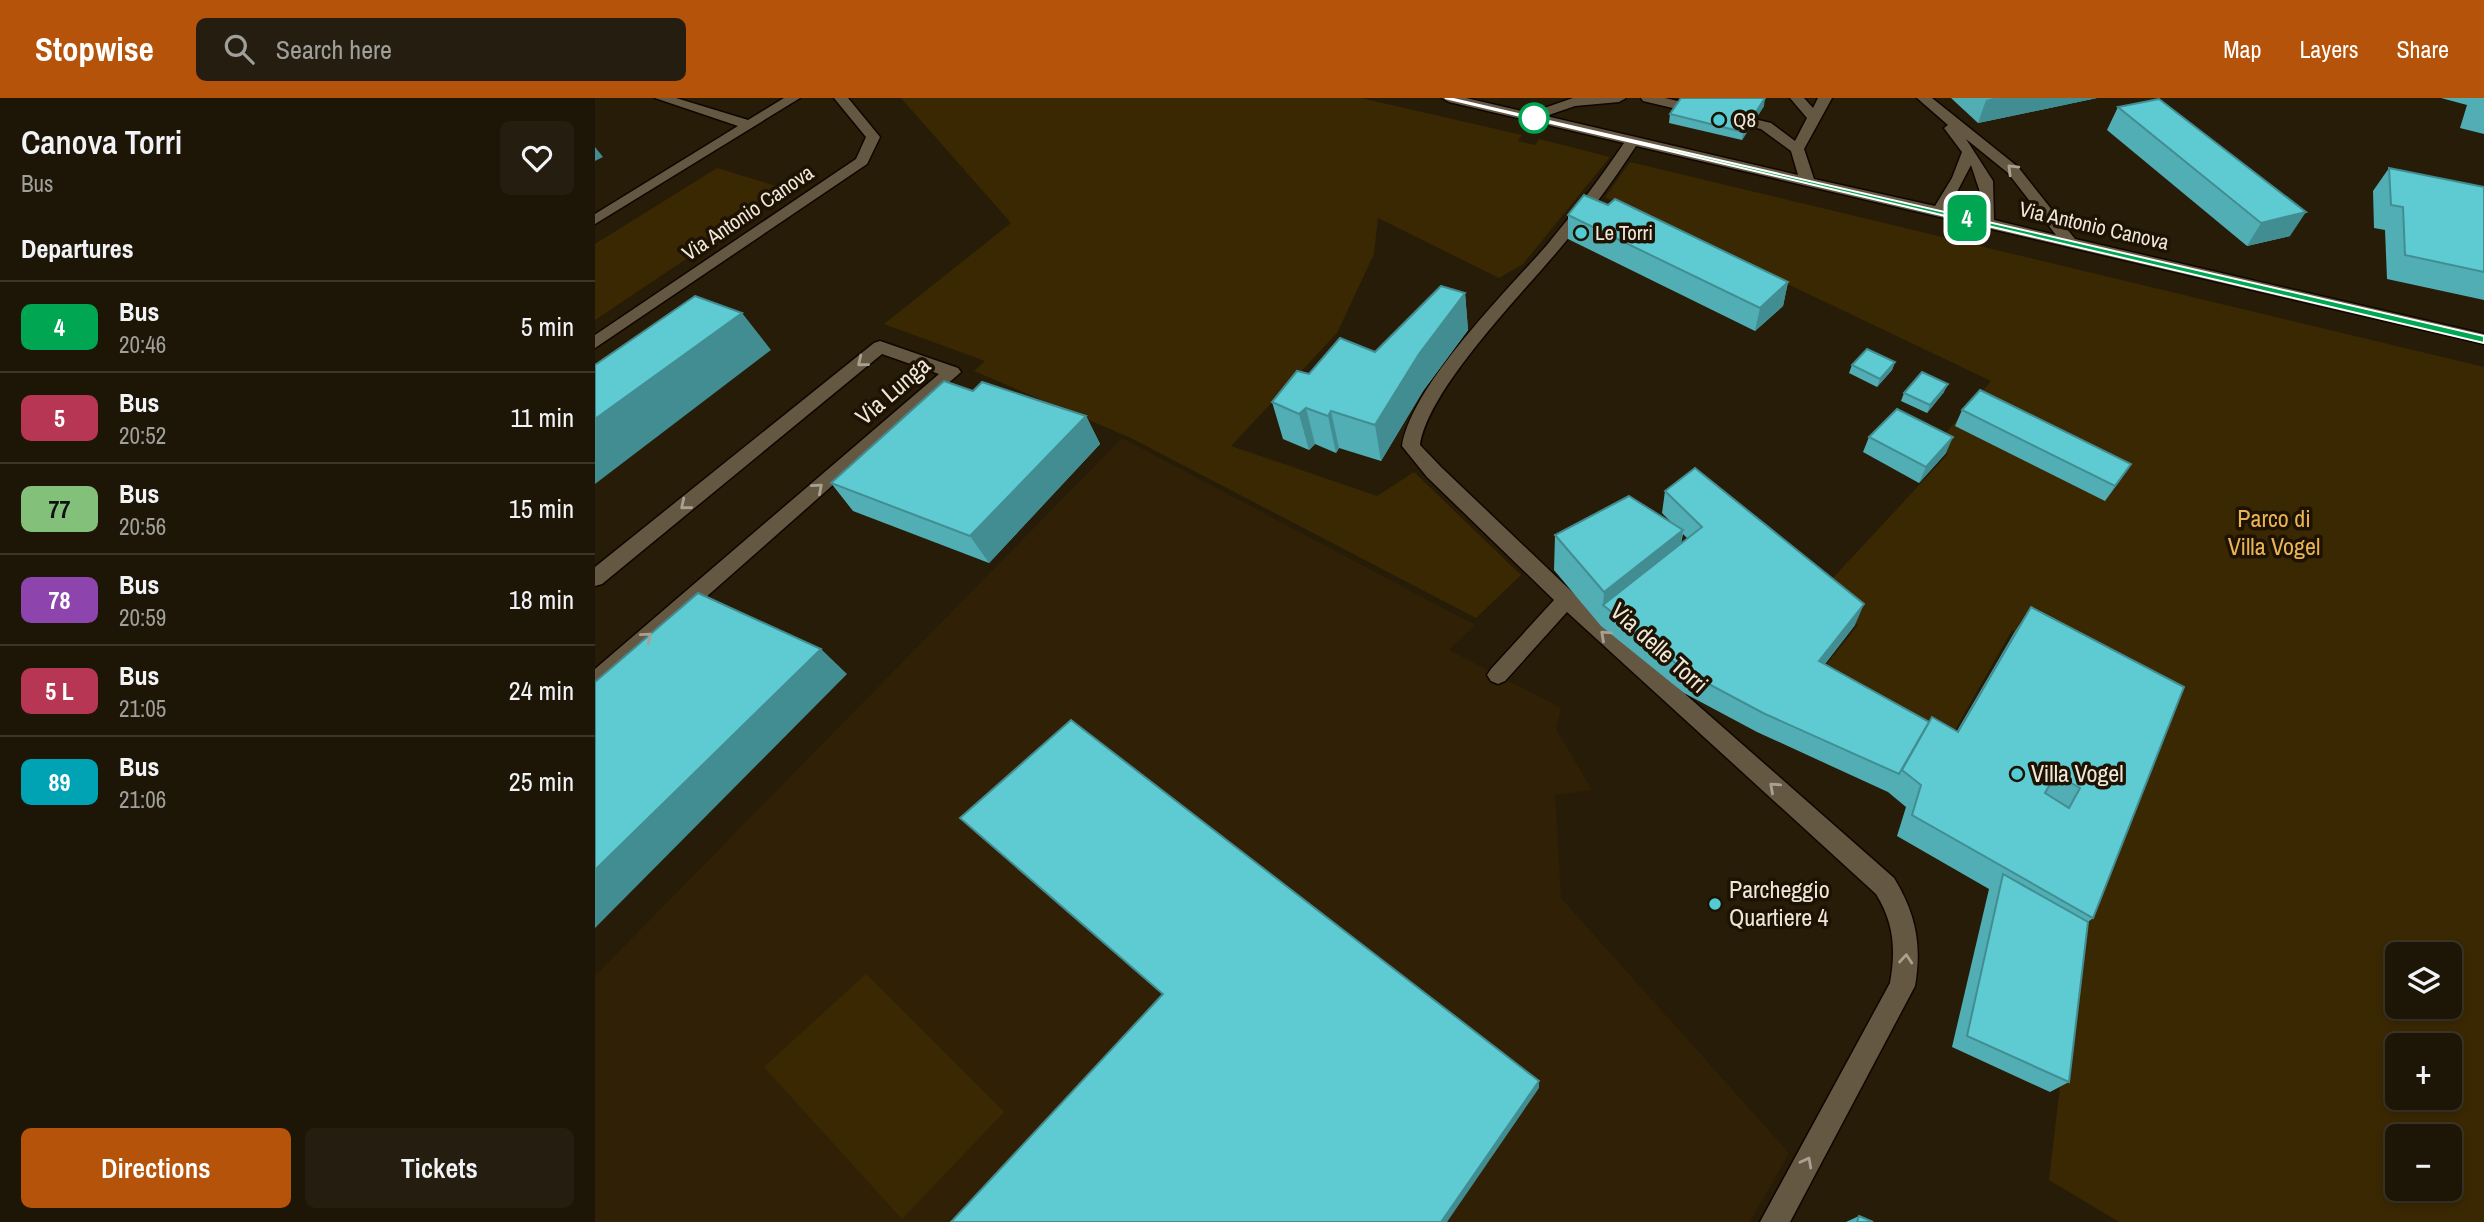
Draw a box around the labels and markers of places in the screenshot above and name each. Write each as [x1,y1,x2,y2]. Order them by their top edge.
unlabelled marker [1519,103,1549,133]
place label: Q8 [1733,105,1756,134]
marker: Q8 [1711,112,1727,128]
place label: Le Torri [1595,218,1653,247]
marker: Le Torri [1573,225,1589,241]
place label: Villa Vogel [2031,757,2124,789]
marker: Villa Vogel [2009,766,2025,782]
place label: Parcheggio Quartiere 4 [1729,873,1830,933]
marker: Parcheggio Quartiere 4 [1707,896,1723,912]

